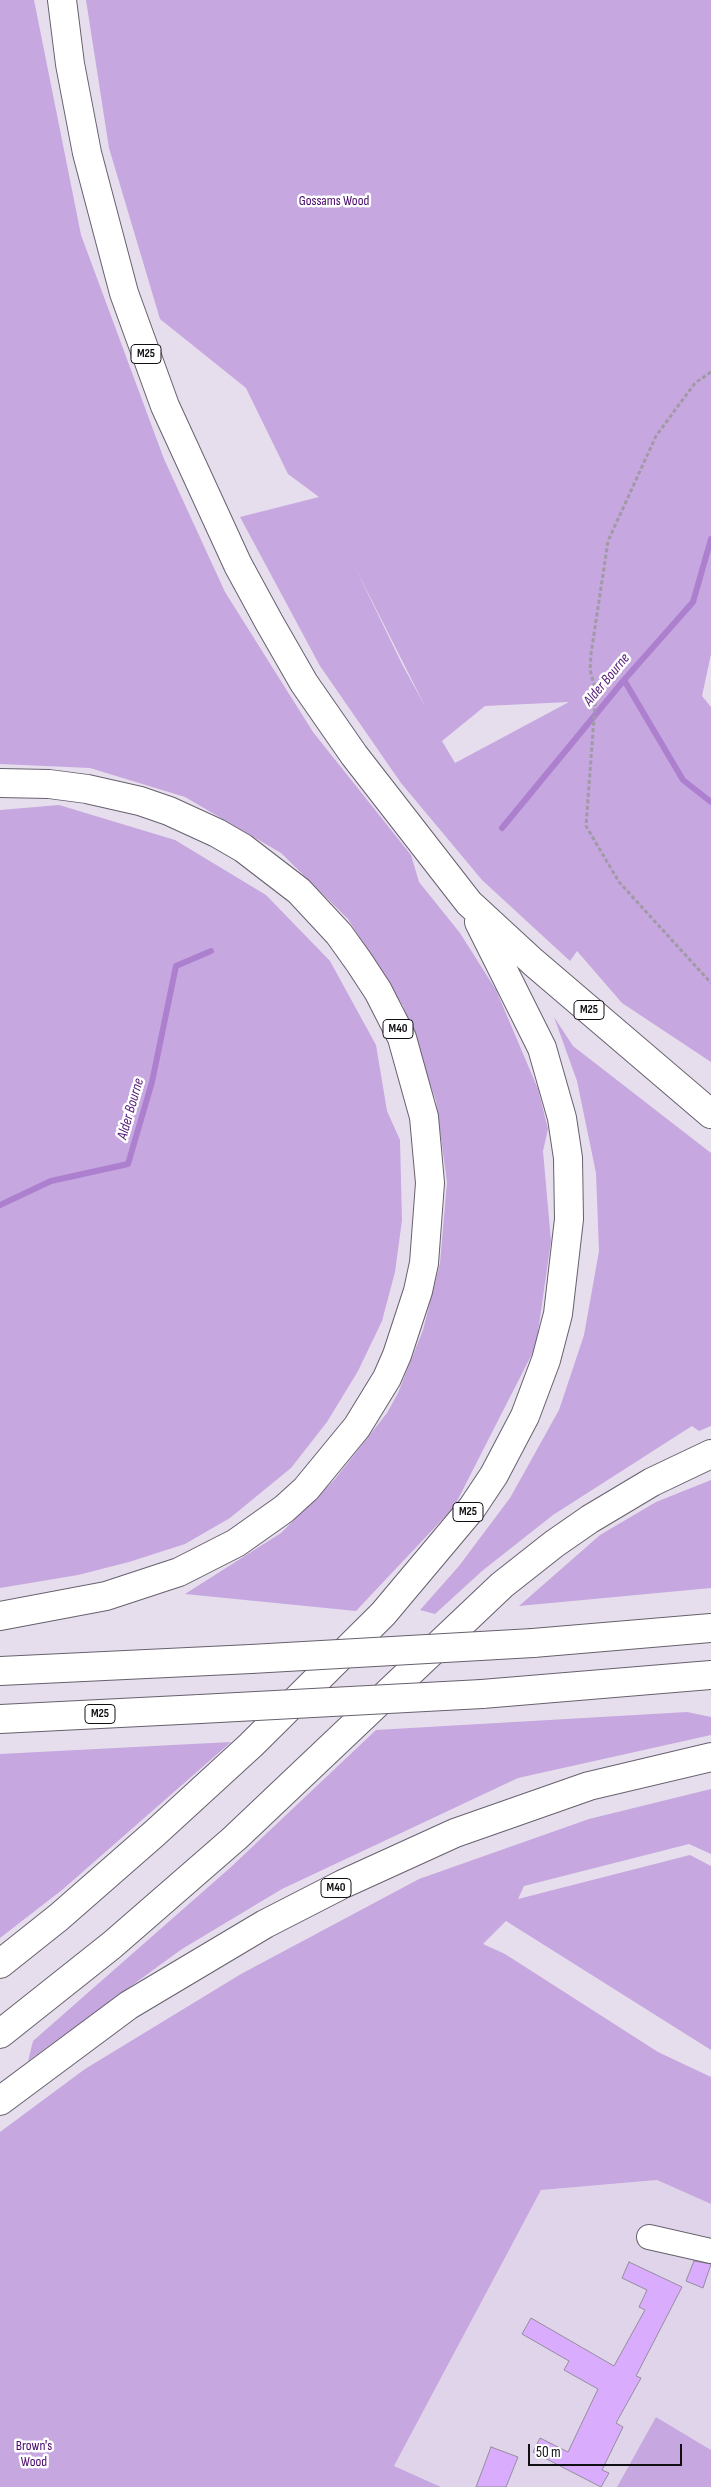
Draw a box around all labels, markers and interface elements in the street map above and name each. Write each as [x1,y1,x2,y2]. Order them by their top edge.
park label: Gossams Wood [299,193,369,209]
road number: M25 [131,344,161,364]
water label: Alder Bourne [580,650,634,710]
road number: M25 [574,1000,604,1020]
road number: M40 [383,1020,413,1038]
water label: Alder Bourne [114,1076,148,1142]
road number: M25 [453,1502,483,1521]
road number: M25 [85,1705,115,1724]
road number: M40 [321,1879,351,1898]
scale bar [531,2434,685,2466]
park label: Brown's Wood [16,2438,52,2470]
text: 50 m [536,2443,561,2462]

